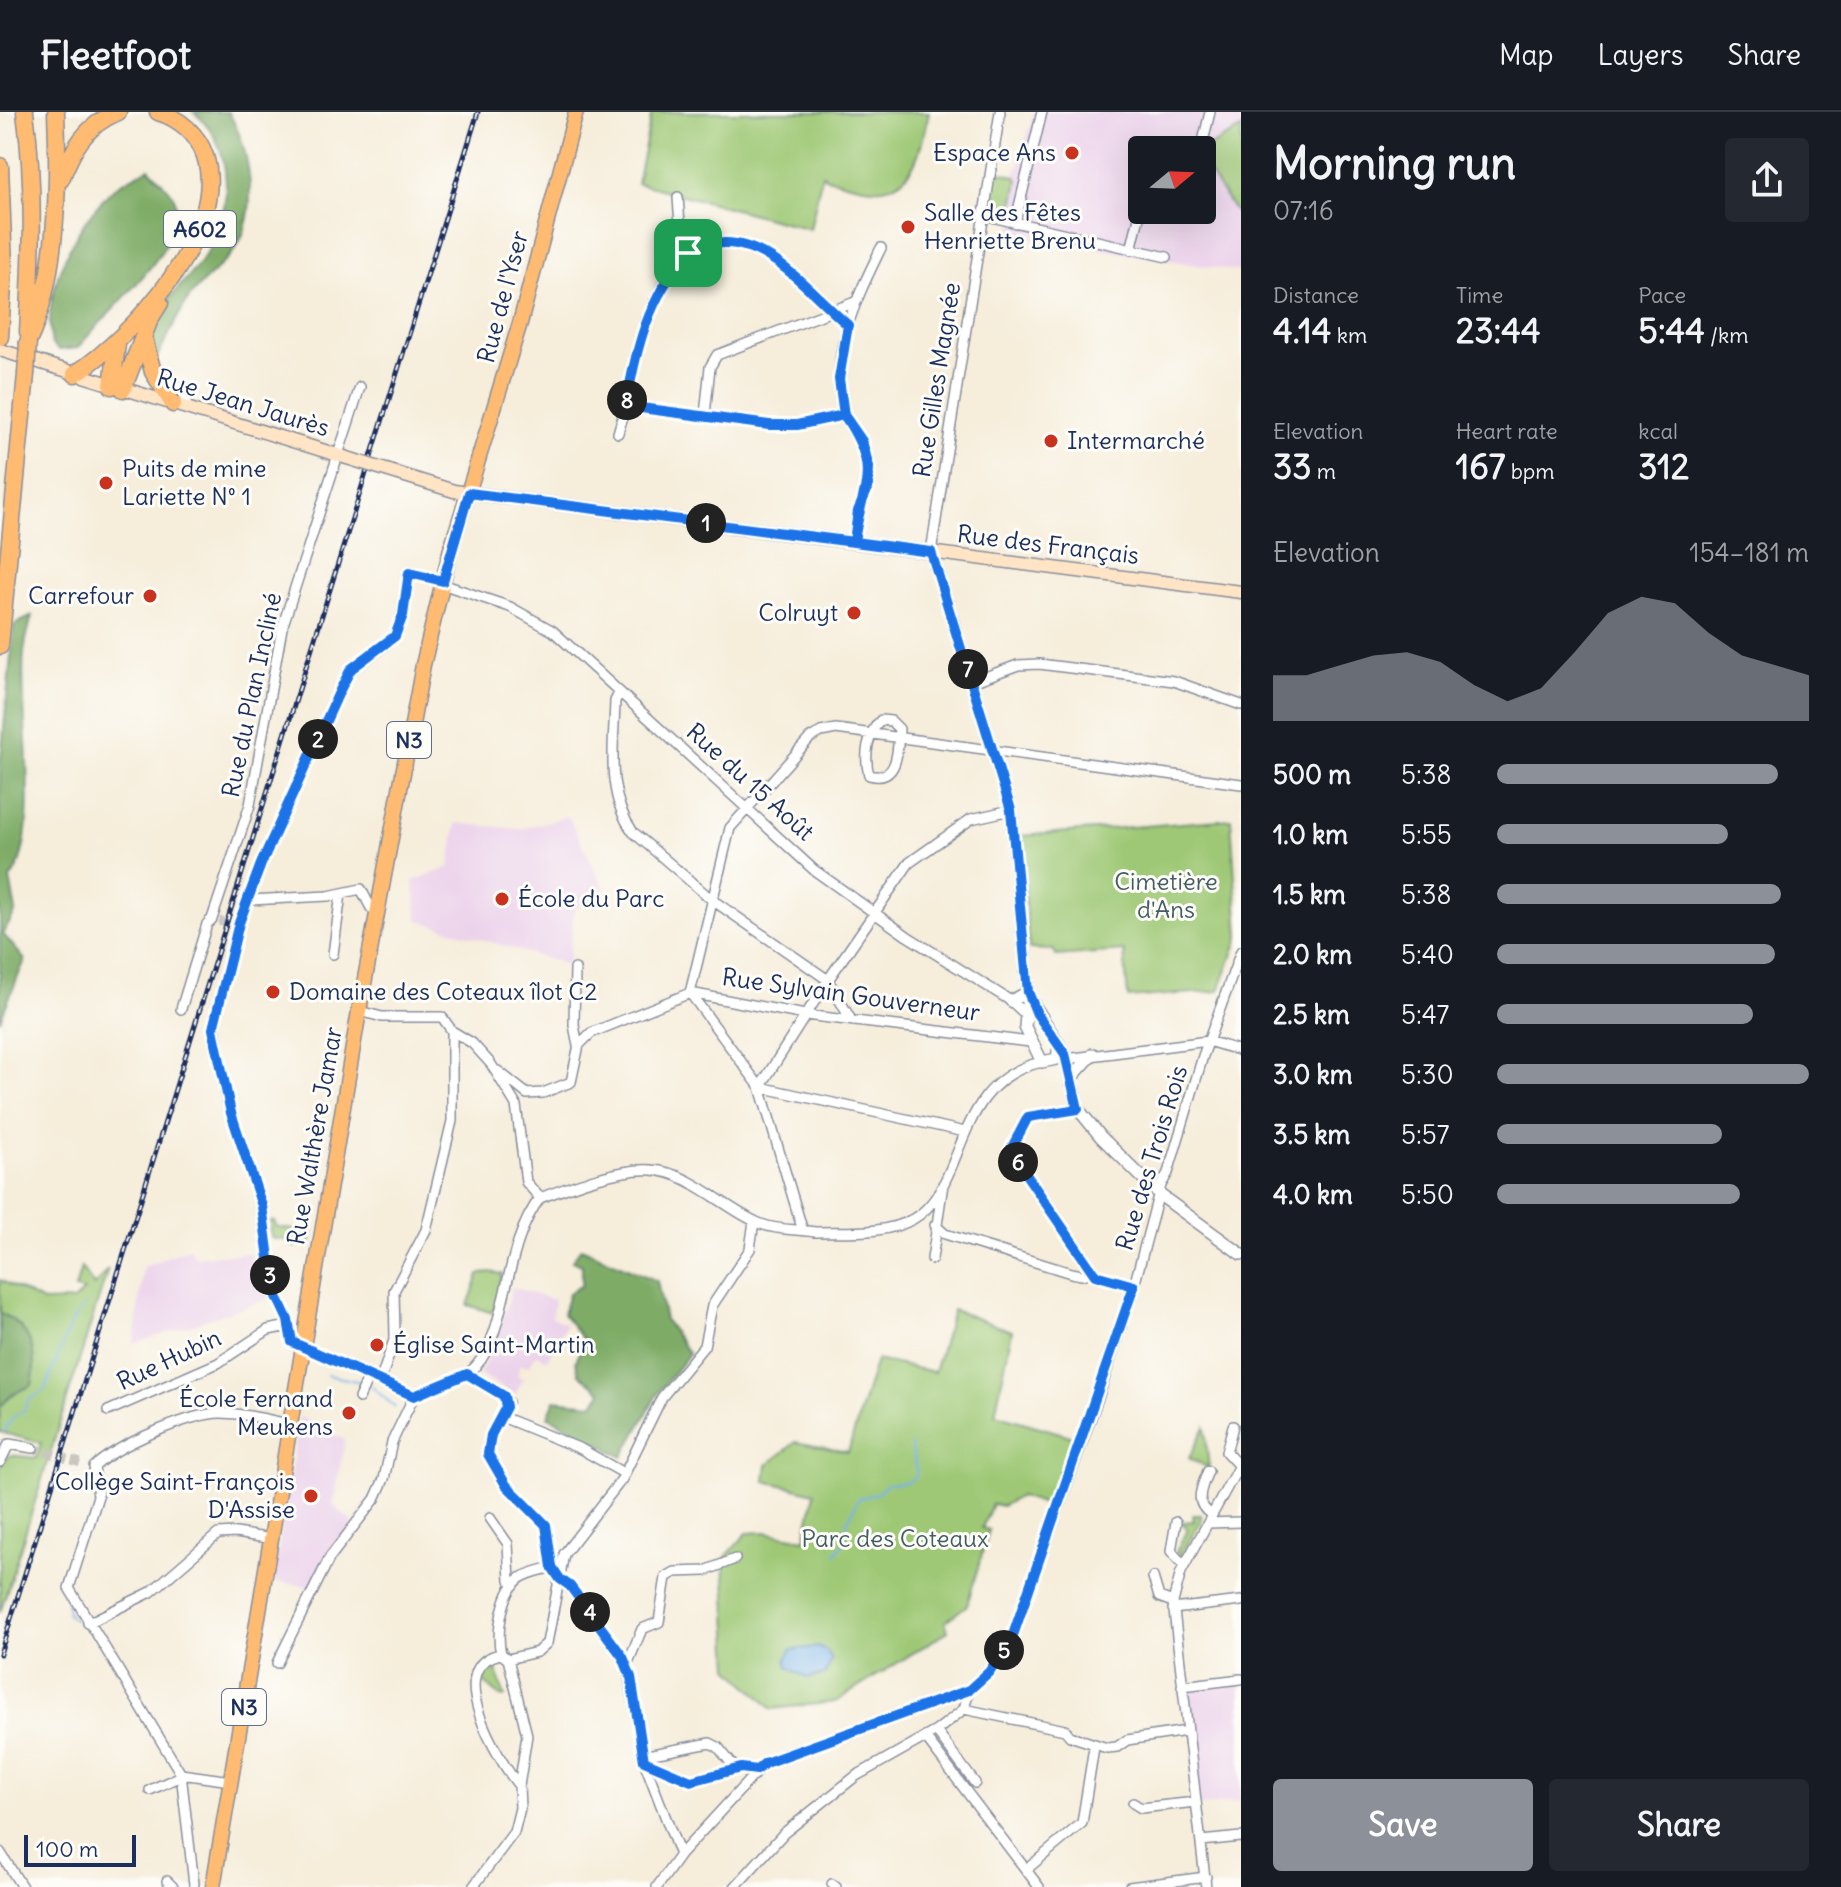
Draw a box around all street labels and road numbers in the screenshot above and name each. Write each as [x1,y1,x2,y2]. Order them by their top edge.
road number: A602 [164,211,236,247]
street label: Rue de l'Yser [470,227,534,366]
street label: Rue Gilles Magnée [906,280,966,479]
street label: Rue Jean Jaurès [153,362,333,443]
street label: Rue des Français [955,518,1141,570]
street label: Rue du Plan Incliné [215,590,287,800]
street label: Rue du 15 Août [681,716,821,846]
road number: N3 [387,722,431,758]
street label: Rue Sylvain Gouverneur [720,961,982,1027]
street label: Rue Walthère Jamar [280,1024,348,1247]
street label: Rue des Trois Rois [1109,1061,1193,1254]
street label: Rue Hubin [112,1322,226,1396]
road number: N3 [222,1689,266,1725]

